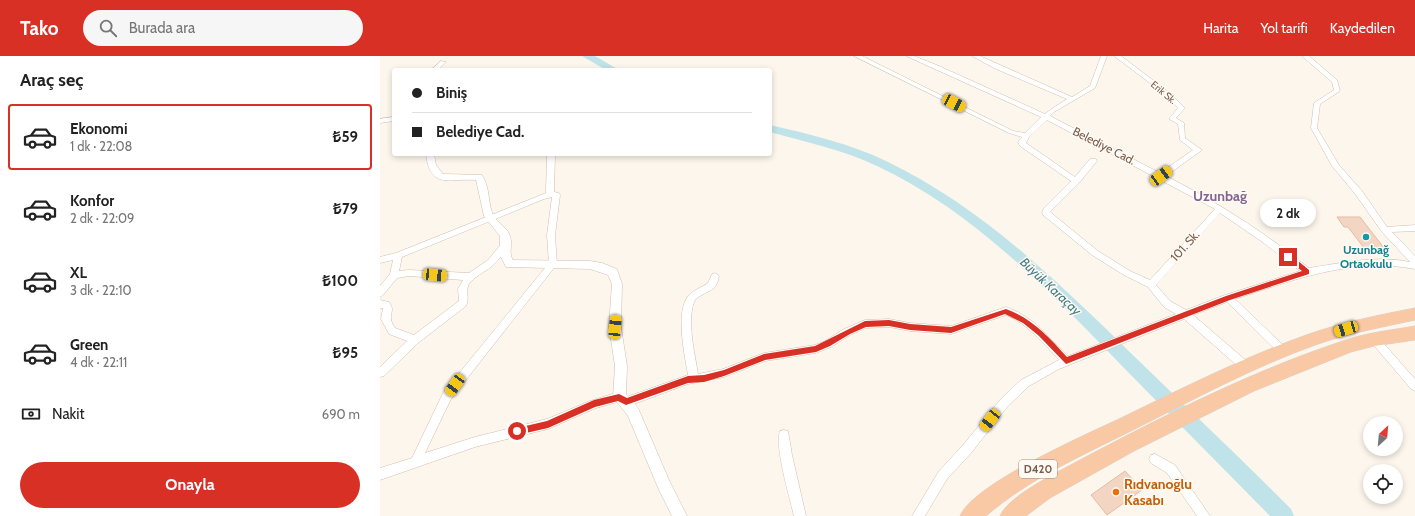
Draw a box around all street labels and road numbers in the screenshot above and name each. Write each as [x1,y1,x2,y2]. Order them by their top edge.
street label: Erik Sk. [1148,78,1179,107]
street label: Belediye Cad. [1070,123,1138,168]
street label: 101. Sk. [1167,227,1202,264]
road number: D420 [1019,460,1057,478]

